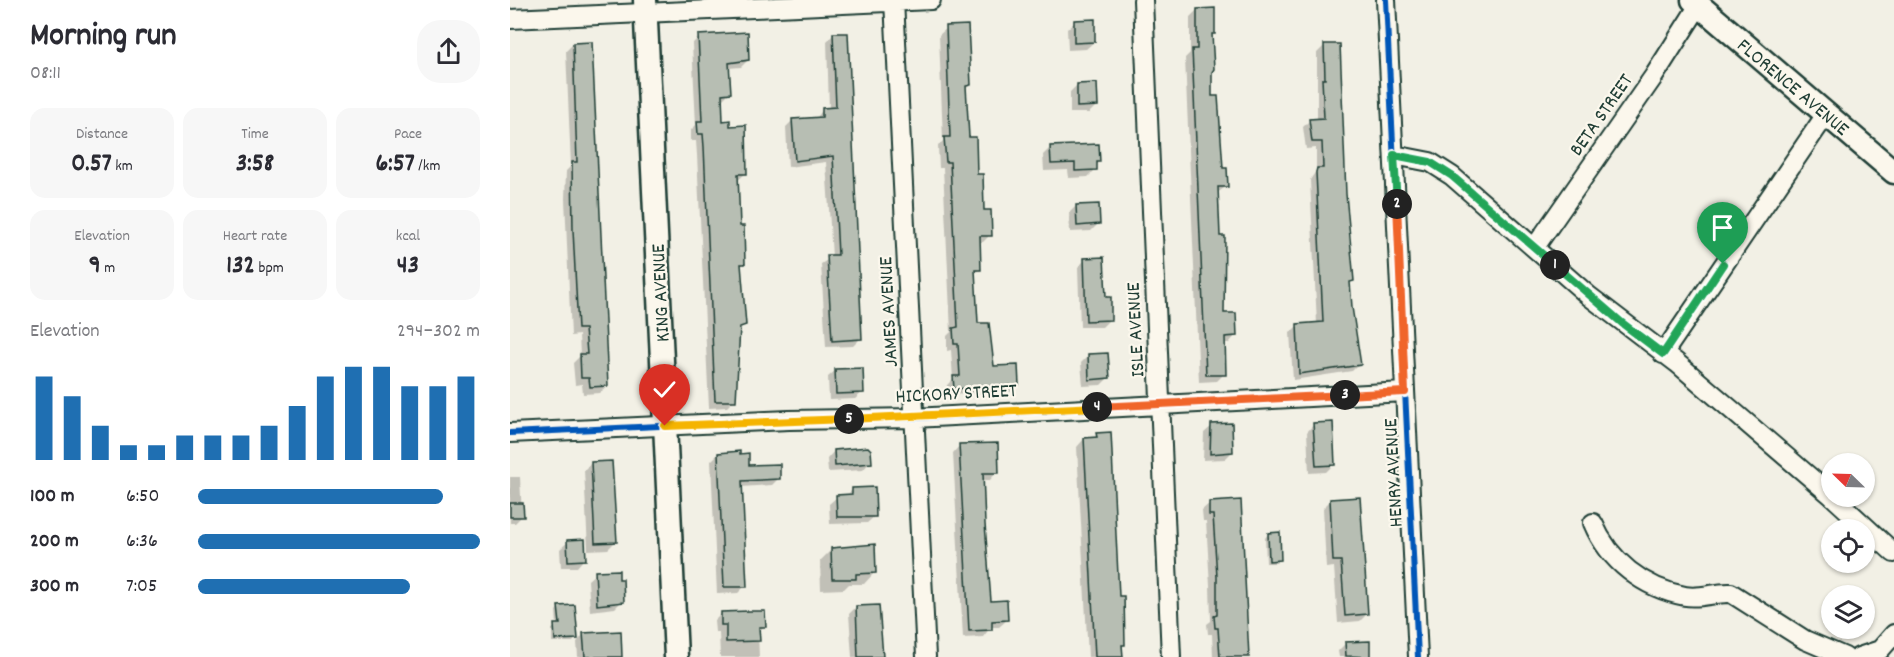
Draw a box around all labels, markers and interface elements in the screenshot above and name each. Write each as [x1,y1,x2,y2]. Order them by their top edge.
text: Morning run [30,14,177,61]
button: share [417,20,480,83]
street label: FLORENCE AVENUE [1730,33,1854,144]
text: 08:11 [30,60,61,88]
street label: BETA STREET [1564,69,1641,163]
text: Distance [76,123,128,146]
text: Time [241,123,269,146]
text: Pace [394,123,422,146]
text: 0.57 [71,146,112,183]
text: 3:58 [236,146,274,183]
text: 6:57 [376,146,415,183]
text: km [112,155,133,178]
text: /km [415,155,440,178]
pin: 2 [1382,189,1412,219]
text: 2 [1394,192,1401,215]
pin [1697,202,1748,264]
icon: arrive [1706,211,1739,244]
text: Elevation [74,225,130,248]
text: Heart rate [223,225,287,248]
text: kcal [396,225,420,248]
street label: KING AVENUE [645,243,679,343]
text: 9 [89,248,101,285]
text: 132 [226,248,255,285]
text: 43 [397,248,419,285]
pin: 1 [1540,250,1570,280]
text: 1 [1553,253,1557,276]
street label: JAMES AVENUE [873,256,907,368]
text: m [101,257,115,280]
text: bpm [255,257,284,280]
street label: ISLE AVENUE [1121,282,1153,378]
text: Elevation [30,318,100,346]
text: 294–302 m [397,318,480,346]
pin [639,364,690,426]
icon: check [648,373,681,406]
street label: HICKORY STREET [895,378,1018,412]
pin: 3 [1330,380,1360,410]
text: 3 [1341,383,1349,406]
pin: 4 [1082,392,1112,422]
text: 4 [1094,395,1100,418]
pin: 5 [834,404,864,434]
text: 5 [845,407,853,430]
street label: HENRY AVENUE [1378,418,1412,528]
north arrow [1821,453,1875,507]
map controls [1821,453,1875,639]
text: 100 m [30,483,75,511]
text: 6:50 [126,483,159,511]
button: locate [1821,519,1875,573]
text: 200 m [30,528,79,556]
text: 6:36 [126,528,158,556]
text: 300 m [30,573,79,601]
text: 7:05 [126,573,157,601]
button: layers [1821,585,1875,639]

